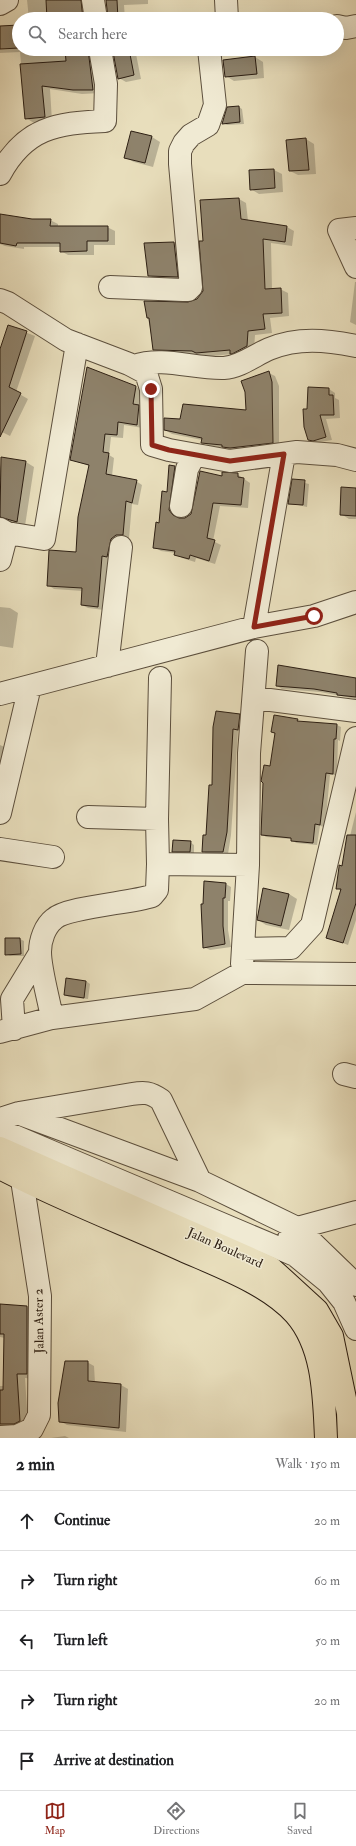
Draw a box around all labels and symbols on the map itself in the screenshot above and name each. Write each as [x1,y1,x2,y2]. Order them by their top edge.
route end [142,380,160,398]
route start [305,607,323,625]
street label: Jalan Boulevard [184,1224,266,1272]
street label: Jalan Aster 2 [30,1288,48,1355]

